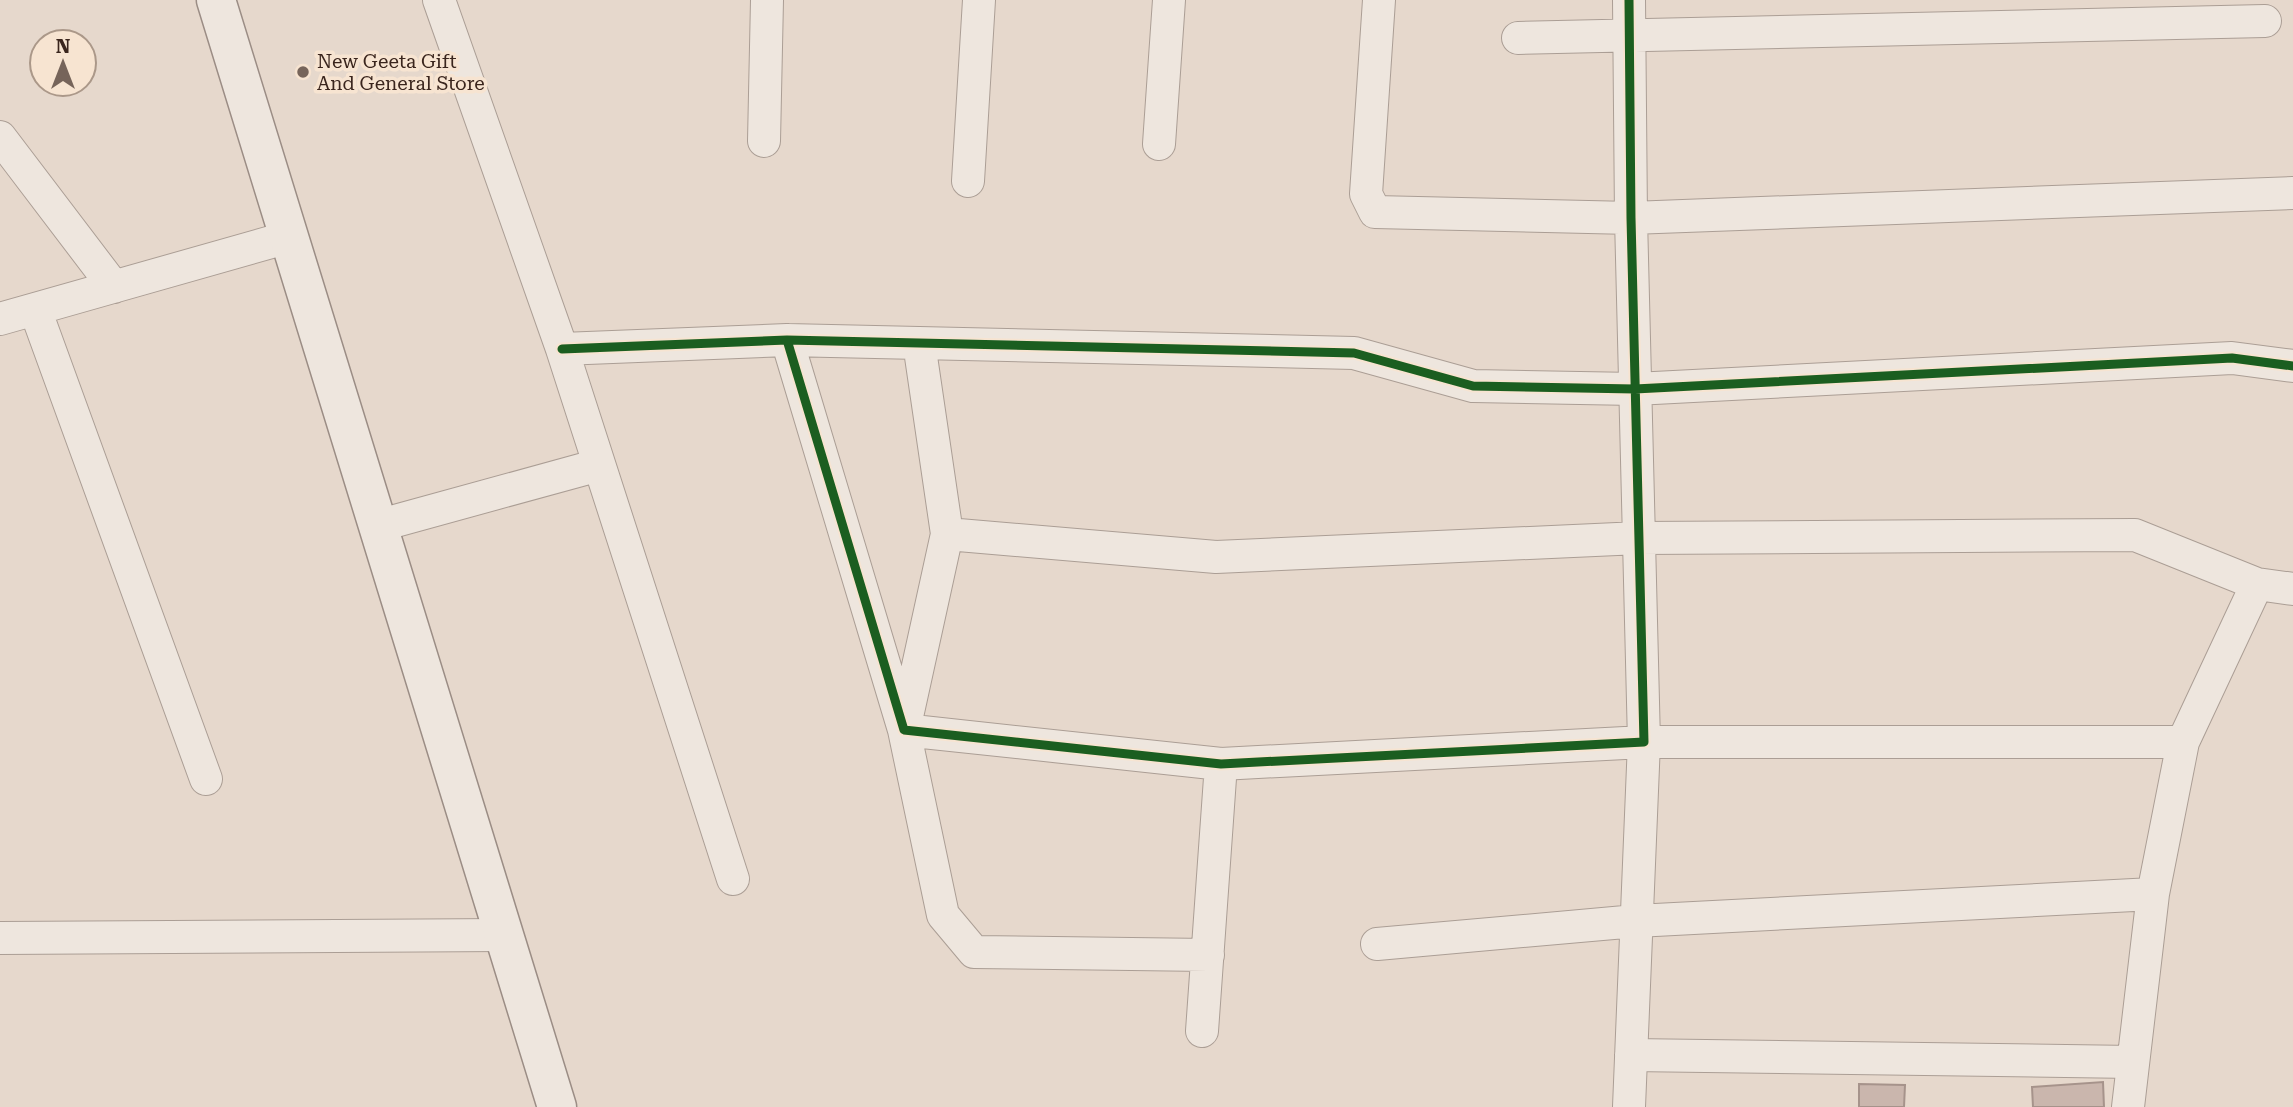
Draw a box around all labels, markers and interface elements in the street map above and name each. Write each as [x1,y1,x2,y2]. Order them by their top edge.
north arrow [28,28,98,98]
text: N [56,35,71,58]
place label: New Geeta Gift And General Store [317,50,485,95]
marker: New Geeta Gift And General Store [295,64,311,80]

